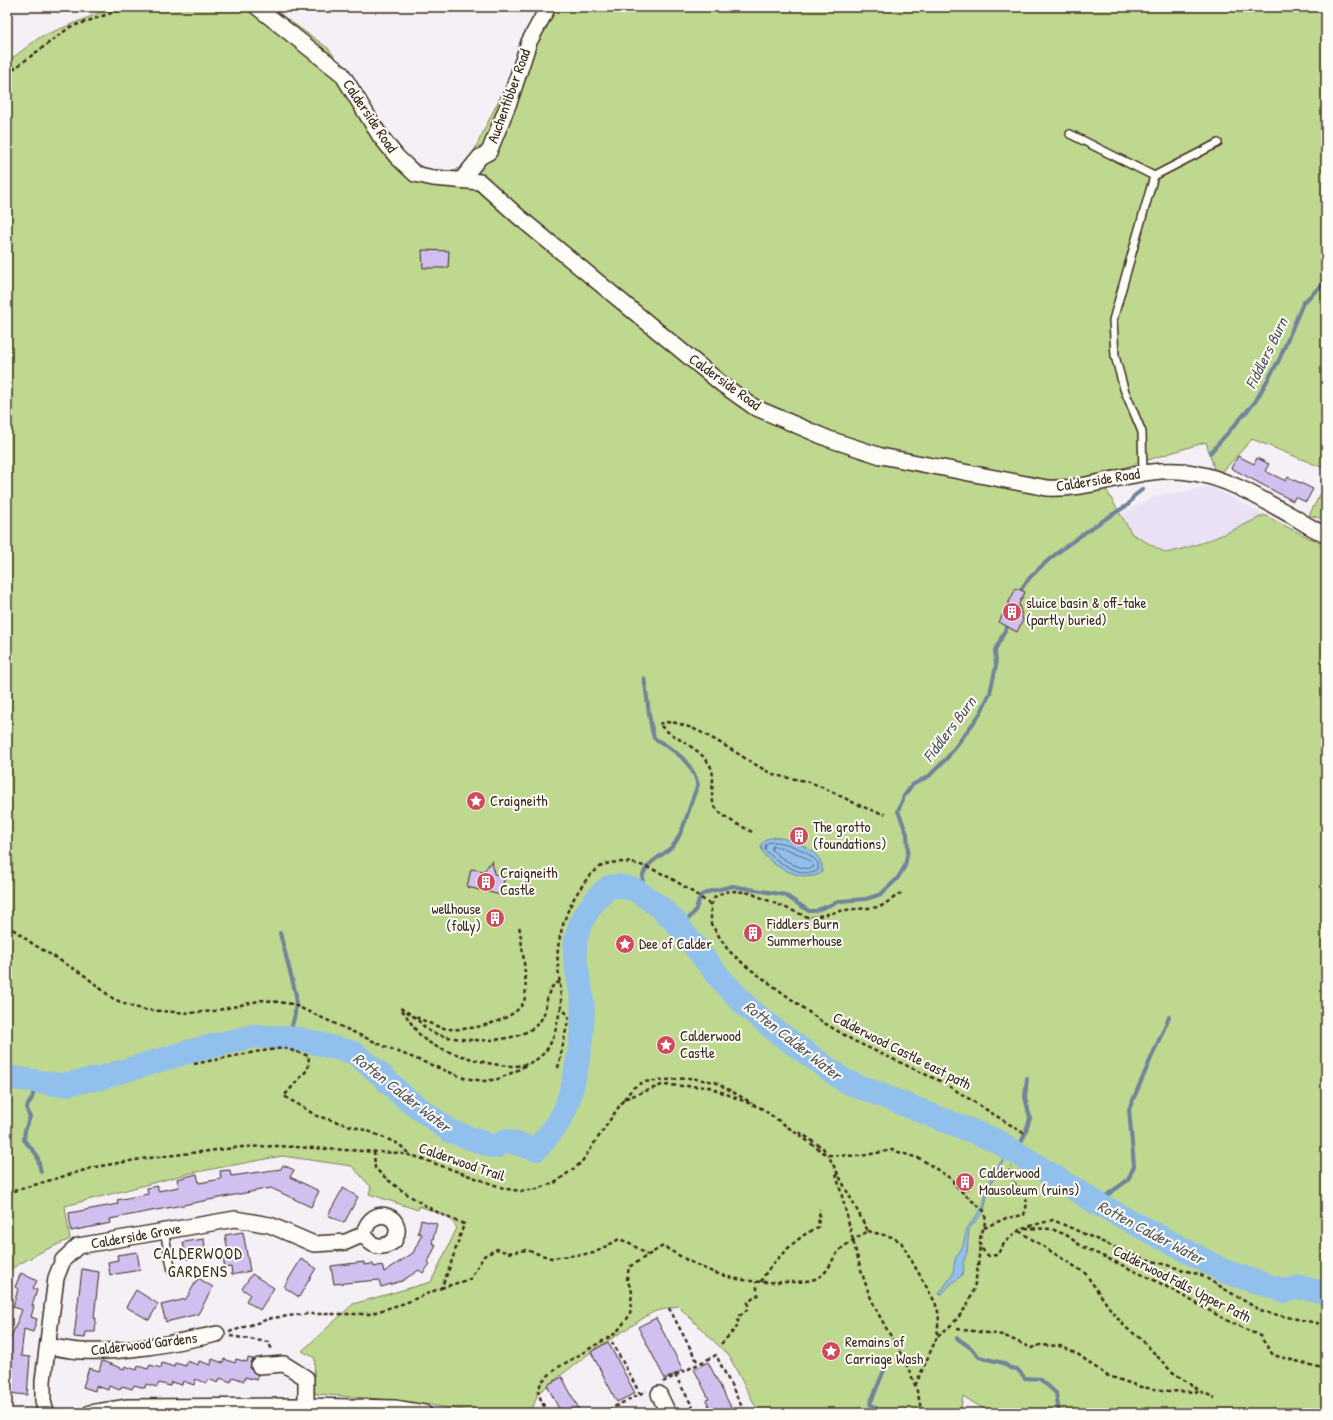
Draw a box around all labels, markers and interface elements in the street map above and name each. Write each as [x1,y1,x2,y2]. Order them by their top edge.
street label: Auchentibber Road [482,46,535,146]
street label: Calderside Road [338,75,403,157]
water label: Fiddlers Burn [1239,312,1293,392]
street label: Calderside Road [685,348,766,415]
street label: Calderside Road [1054,462,1142,497]
place label: sluice basin & off-take (partly buried) [1026,592,1146,630]
building icon: sluice basin & off-take (partly buried) [1001,601,1023,623]
water label: Fiddlers Burn [917,690,982,766]
place icon: Craigneith [465,790,487,812]
place label: Craigneith [490,790,547,811]
place label: The grotto (foundations) [813,816,887,854]
building icon: The grotto (foundations) [788,825,810,847]
place label: Craigneith Castle [500,862,557,900]
building icon: Craigneith Castle [475,871,497,893]
place label: wellhouse (folly) [432,898,481,936]
building icon: wellhouse (folly) [484,907,506,929]
place label: Fiddlers Burn Summerhouse [766,913,842,951]
building icon: Fiddlers Burn Summerhouse [742,922,764,944]
place icon: Dee of Calder [614,933,636,955]
place label: Dee of Calder [639,933,712,954]
water label: Rotten Calder Water [740,995,848,1086]
street label: Calderwood Castle east path [830,1007,975,1095]
place label: Calderwood Castle [680,1025,741,1063]
place icon: Calderwood Castle [655,1034,677,1056]
water label: Rotten Calder Water [349,1047,457,1138]
street label: Calderwood Trail [416,1137,508,1186]
place label: Calderwood Mausoleum (ruins) [979,1162,1079,1200]
building icon: Calderwood Mausoleum (ruins) [954,1171,976,1193]
water label: Rotten Calder Water [1094,1195,1210,1270]
street label: Calderside Grove [89,1217,183,1254]
street label: Calderwood Falls Upper Path [1110,1240,1255,1327]
district label: CALDERWOOD GARDENS [153,1242,243,1282]
street label: Calderwood Gardens [89,1327,199,1360]
place label: Remains of Carriage Wash [845,1331,923,1369]
place icon: Remains of Carriage Wash [820,1340,842,1362]

